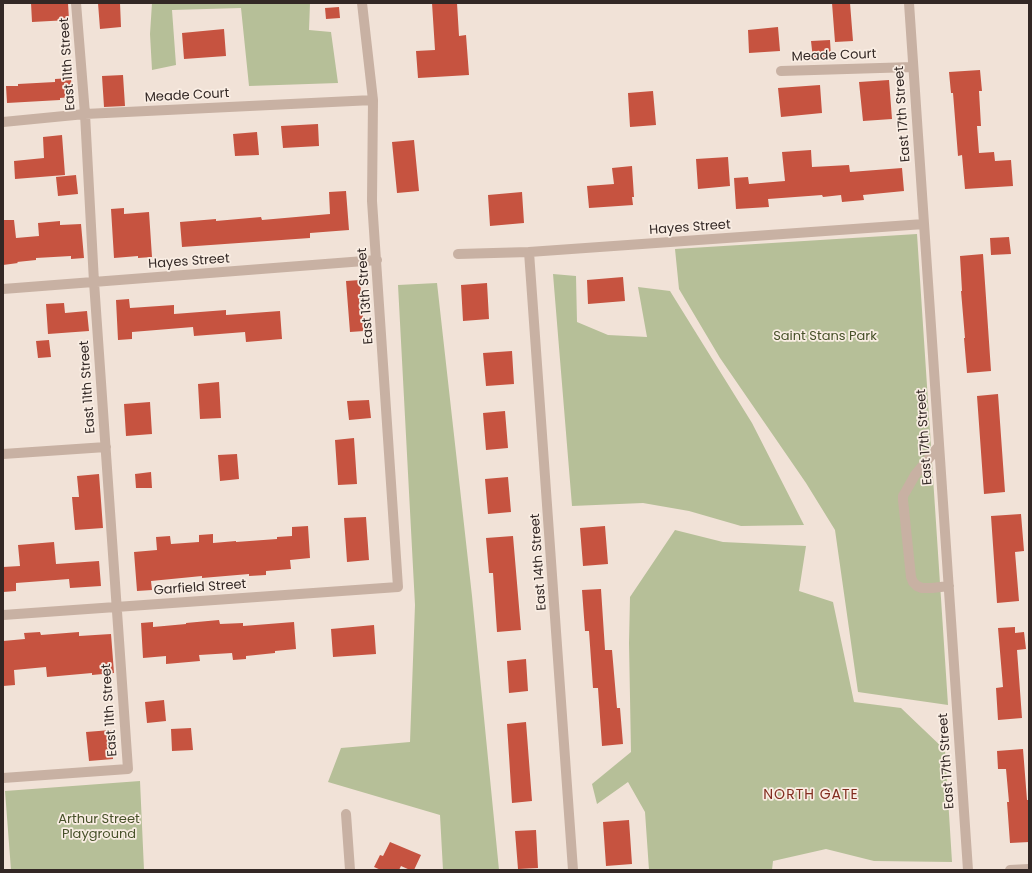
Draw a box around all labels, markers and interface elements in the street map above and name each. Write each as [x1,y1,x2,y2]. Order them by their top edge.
street label: East 11th Street [57,17,79,111]
street label: Meade Court [791,47,877,65]
street label: East 17th Street [892,65,914,163]
street label: Meade Court [144,86,230,106]
street label: Hayes Street [649,217,731,239]
street label: East 13th Street [355,247,377,345]
street label: Hayes Street [148,251,230,273]
park label: Saint Stans Park [773,329,877,345]
street label: East 11th Street [77,340,99,434]
street label: East 17th Street [914,388,936,486]
street label: East 14th Street [528,513,550,611]
street label: Garfield Street [153,577,247,599]
street label: East 11th Street [99,663,121,757]
street label: East 17th Street [936,712,958,810]
district label: NORTH GATE [763,787,859,803]
park label: Arthur Street Playground [58,812,140,843]

